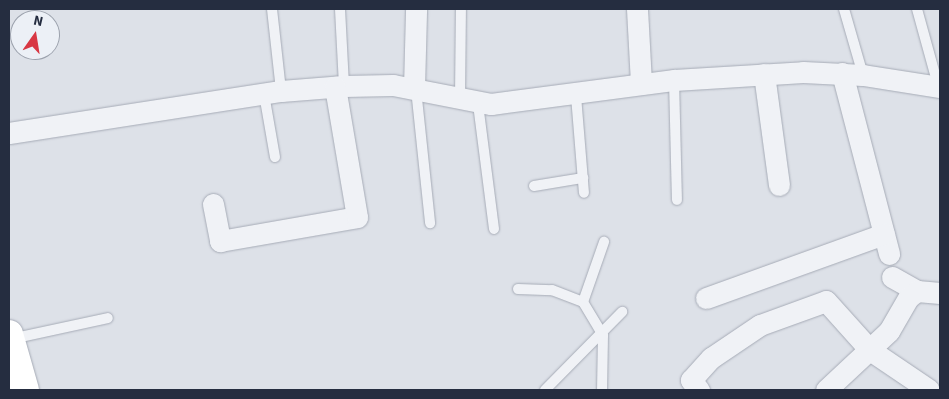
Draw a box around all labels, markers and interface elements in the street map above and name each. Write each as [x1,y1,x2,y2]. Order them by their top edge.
north arrow [10,10,60,60]
text: N [31,11,45,32]

